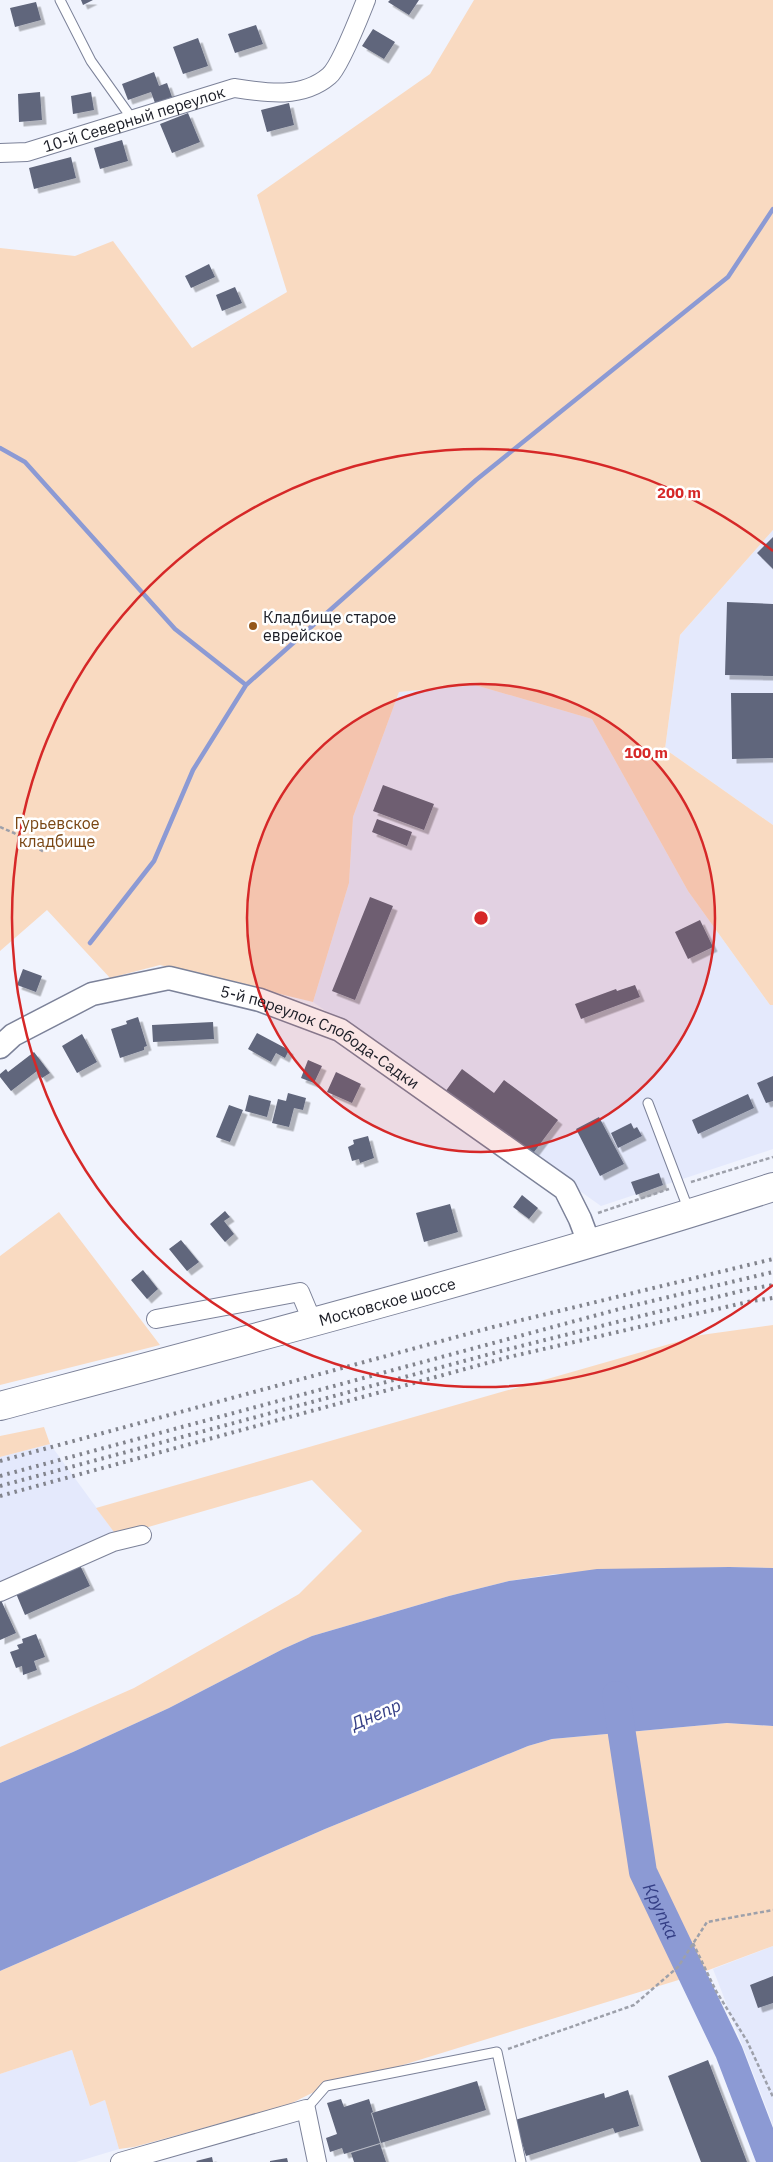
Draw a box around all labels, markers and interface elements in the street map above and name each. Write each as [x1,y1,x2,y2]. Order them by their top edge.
street label: 10-й Северный переулок [41,81,228,156]
text: 200 m [657,483,701,502]
place label: Кладбище старое еврейское [263,607,397,645]
marker: Кладбище старое еврейское [247,620,259,632]
text: 100 m [624,743,668,762]
park label: Гурьевское кладбище [15,813,100,851]
centre of rings [472,909,490,927]
street label: 5-й переулок Слобода-Садки [218,981,423,1093]
street label: Московское шоссе [317,1273,458,1330]
water label: Днепр [346,1693,405,1736]
water label: Крупка [638,1879,685,1943]

